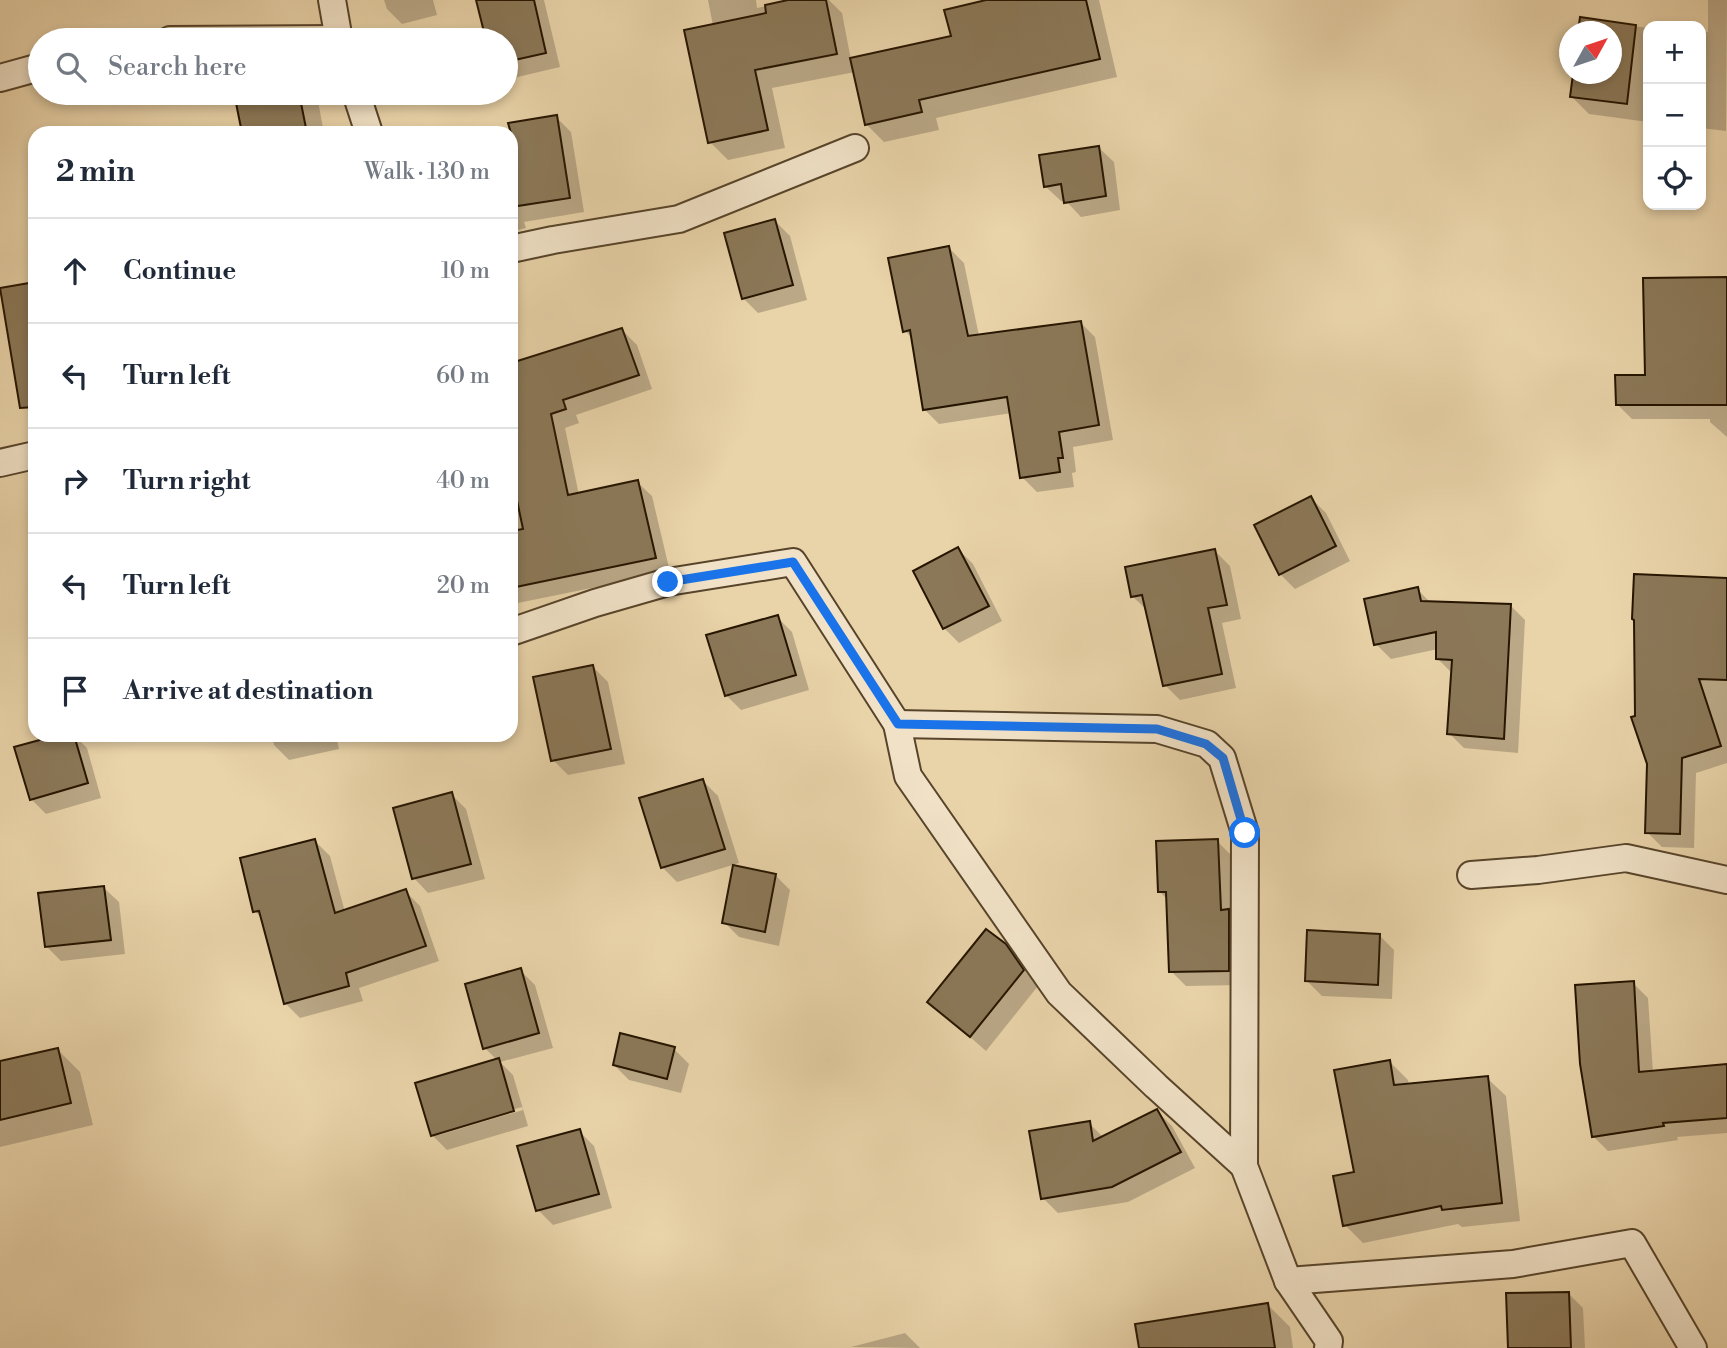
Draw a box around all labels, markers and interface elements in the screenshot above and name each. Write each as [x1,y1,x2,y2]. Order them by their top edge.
north arrow [1559,21,1622,84]
map controls [1643,21,1706,210]
button: + [1643,21,1706,84]
search box [28,28,518,105]
icon: search [52,48,90,86]
text: Search here [108,51,247,83]
button: − [1643,84,1706,147]
button: locate [1643,147,1706,210]
text: 2 min [56,153,135,191]
text: Walk · 130 m [364,158,490,186]
icon: ahead [56,252,94,290]
text: Continue [123,255,236,287]
text: 10 m [441,257,490,285]
icon: left [56,357,94,395]
text: Turn left [123,360,231,392]
text: 60 m [436,362,490,390]
icon: right [56,462,94,500]
text: Turn right [123,465,251,497]
text: 40 m [436,467,490,495]
route end [652,566,683,597]
icon: left [56,567,94,605]
text: Turn left [123,570,231,602]
text: 20 m [437,572,490,600]
icon: arrive [56,672,94,710]
text: Arrive at destination [123,675,373,707]
route start [1229,817,1260,848]

